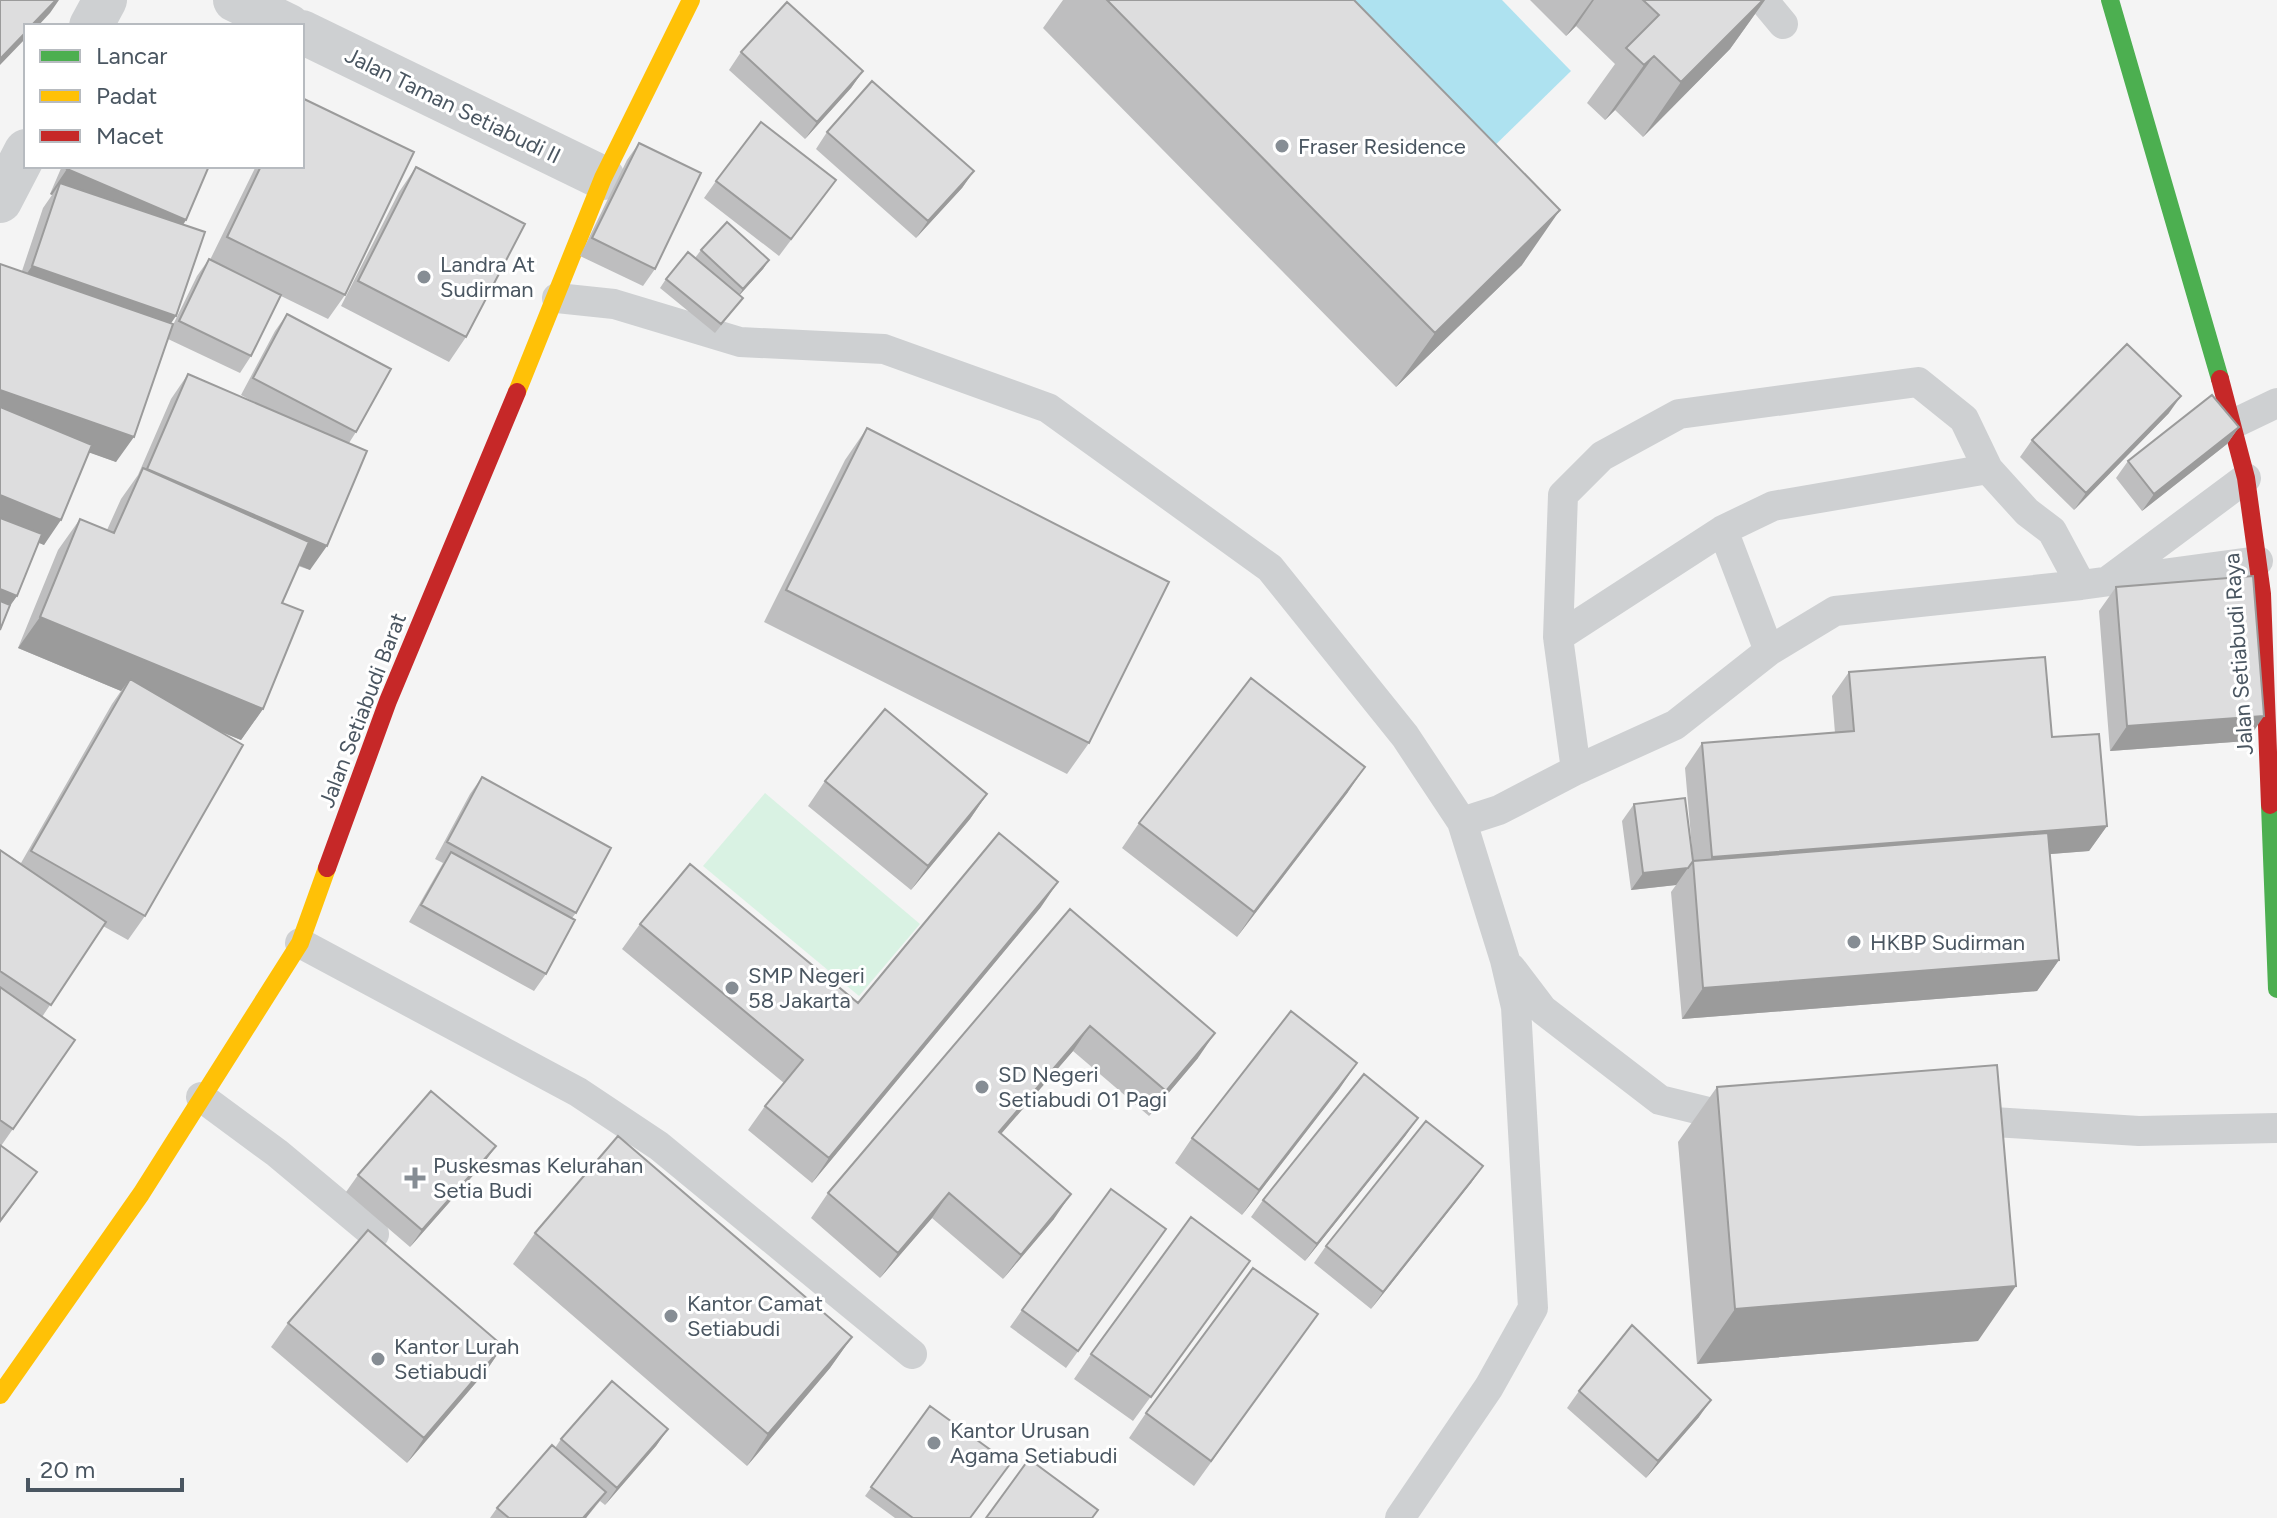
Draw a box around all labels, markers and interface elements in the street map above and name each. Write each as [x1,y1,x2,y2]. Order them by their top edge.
legend [24,24,304,168]
text: Lancar [96,41,167,70]
street label: Jalan Taman Setiabudi II [341,41,565,169]
text: Padat [96,81,157,110]
text: Macet [96,121,164,150]
place label: Fraser Residence [1298,133,1466,160]
marker: Fraser Residence [1273,137,1291,155]
place label: Landra At Sudirman [440,251,535,303]
marker: Landra At Sudirman [415,268,433,286]
street label: Jalan Setiabudi Raya [2218,552,2259,756]
street label: Jalan Setiabudi Barat [313,609,412,812]
place label: HKBP Sudirman [1870,929,2025,956]
marker: HKBP Sudirman [1845,933,1863,951]
place label: SMP Negeri 58 Jakarta [748,962,865,1014]
marker: SMP Negeri 58 Jakarta [723,979,741,997]
place label: SD Negeri Setiabudi 01 Pagi [998,1061,1167,1113]
marker: SD Negeri Setiabudi 01 Pagi [973,1078,991,1096]
place label: Puskesmas Kelurahan Setia Budi [433,1152,643,1204]
marker: Puskesmas Kelurahan Setia Budi [404,1167,426,1189]
place label: Kantor Camat Setiabudi [687,1290,823,1342]
marker: Kantor Camat Setiabudi [662,1307,680,1325]
place label: Kantor Lurah Setiabudi [394,1333,519,1385]
marker: Kantor Lurah Setiabudi [369,1350,387,1368]
place label: Kantor Urusan Agama Setiabudi [950,1417,1118,1469]
marker: Kantor Urusan Agama Setiabudi [925,1434,943,1452]
scale bar [28,1442,182,1492]
text: 20 m [40,1455,95,1484]

